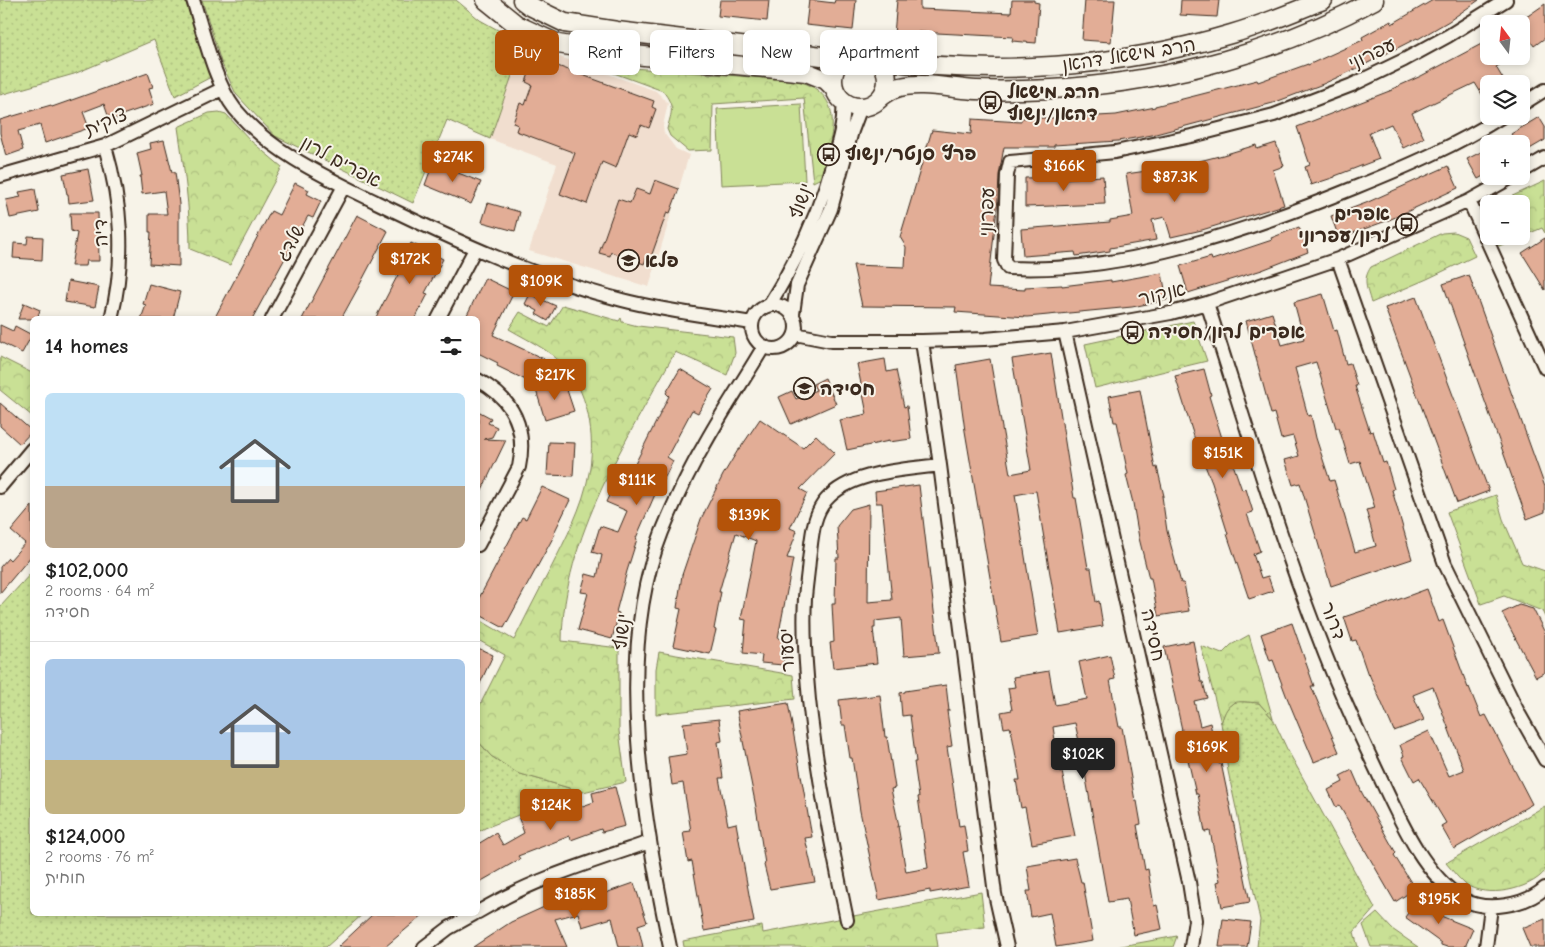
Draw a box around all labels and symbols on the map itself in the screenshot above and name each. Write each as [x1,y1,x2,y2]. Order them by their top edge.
north arrow [1480,15,1530,65]
street label: עפרוני [1345,33,1399,75]
street label: הרב מישאל דהאן [1061,34,1197,77]
place label: הרב מישאל דהאן/ינשוף [1007,81,1100,126]
bus stop icon: הרב מישאל דהאן/ינשוף [979,91,1003,115]
street label: צוקית [80,103,131,141]
street label: אפרים לרון [297,132,385,193]
pin: $274K [418,140,488,183]
bus stop icon: פרץ סנטר/ינשוף [817,142,841,166]
place label: פרץ סנטר/ינשוף [845,143,977,165]
pin: $166K [1029,150,1099,192]
pin: $87.3K [1134,160,1216,203]
street label: ינשוף [784,180,818,222]
street label: עפרוני [975,187,999,237]
place label: אפרים לרון/עפרוני [1298,203,1391,248]
bus stop icon: אפרים לרון/עפרוני [1394,213,1418,237]
street label: דיה [90,219,112,247]
street label: שלדג [272,221,310,265]
pin: $172K [375,242,445,285]
school or university icon: פלא [617,249,641,273]
place label: פלא [645,250,679,272]
pin: $109K [506,264,576,307]
street label: אנקור [1136,278,1188,310]
bus stop icon: אפרים לרון/חסידה [1120,320,1144,344]
place label: אפרים לרון/חסידה [1148,321,1305,344]
pin: $217K [520,358,590,401]
school or university icon: חסידה [792,377,816,401]
place label: חסידה [820,378,875,400]
pin: $151K [1188,436,1258,479]
pin: $111K [602,464,672,506]
pin: $139K [714,498,784,541]
street label: דרור [1316,599,1350,643]
street label: חסידה [1136,607,1170,663]
street label: ינשוף [609,613,635,651]
street label: יסעור [775,627,799,673]
pin: $169K [1172,730,1242,773]
pin: $102K [1048,738,1118,780]
pin: $124K [516,788,586,831]
pin: $185K [540,878,610,920]
pin: $195K [1404,882,1474,925]

